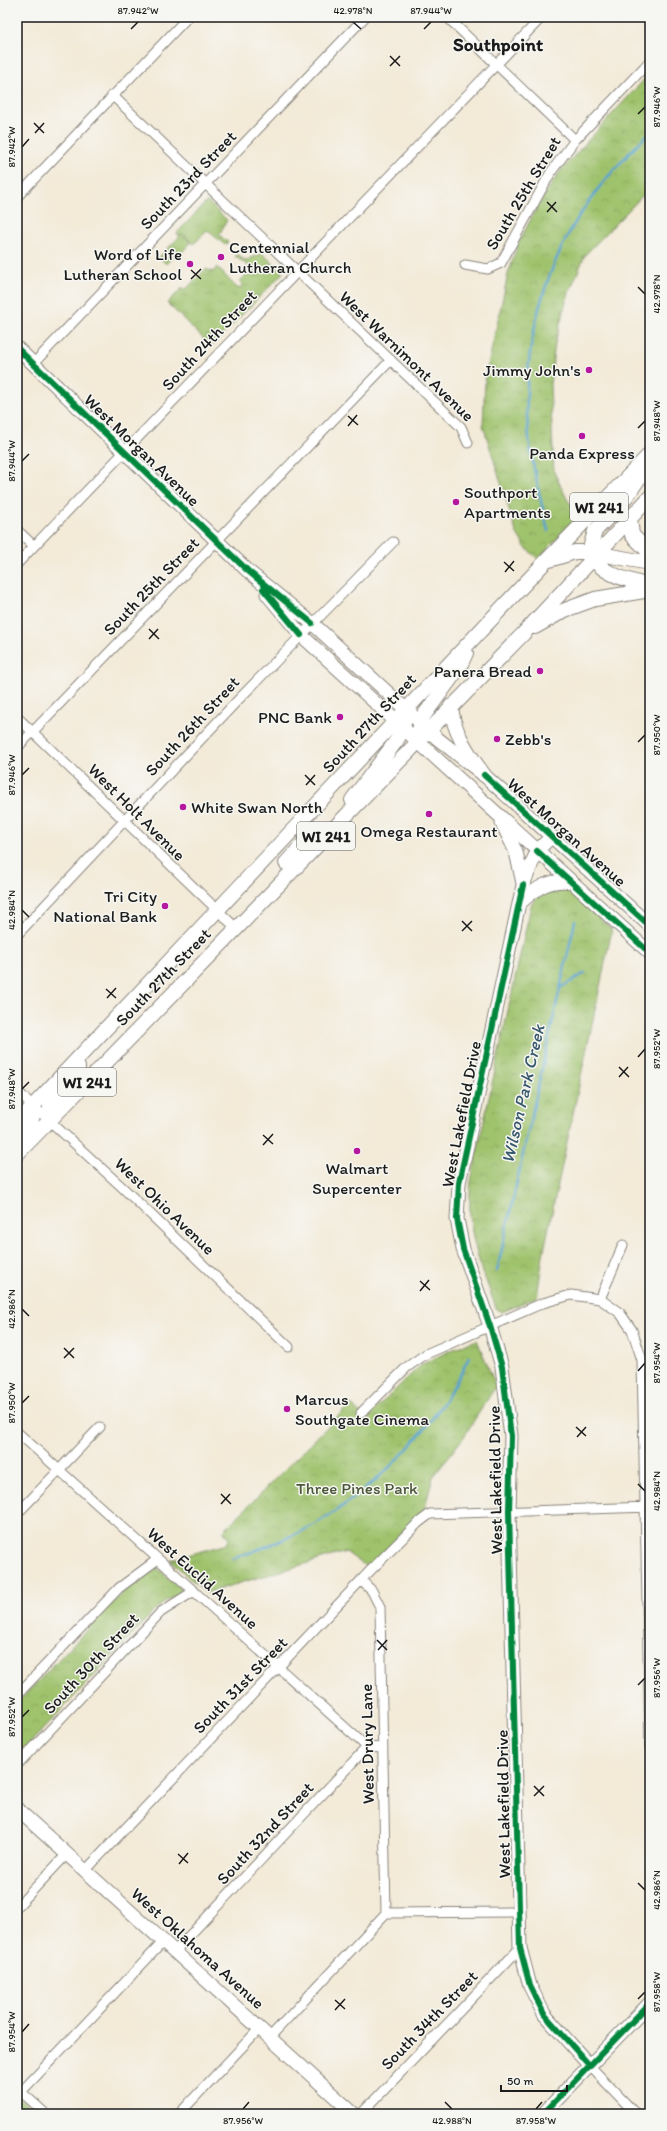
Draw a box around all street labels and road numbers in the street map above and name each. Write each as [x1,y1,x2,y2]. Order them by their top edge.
street label: South 23rd Street [136,126,240,234]
street label: South 25th Street [481,133,565,253]
street label: South 24th Street [157,286,261,394]
street label: West Warnimont Avenue [335,286,479,426]
street label: West Morgan Avenue [80,390,204,510]
road number: WI 241 [570,493,628,521]
street label: South 25th Street [99,533,203,639]
street label: South 27th Street [318,669,420,777]
street label: South 26th Street [141,672,243,780]
street label: West Holt Avenue [84,759,190,865]
street label: West Morgan Avenue [503,773,631,891]
road number: WI 241 [297,822,355,850]
street label: South 27th Street [111,924,215,1030]
street label: West Lakefield Drive [437,1039,485,1189]
road number: WI 241 [58,1068,116,1096]
street label: West Ohio Avenue [111,1153,219,1259]
street label: West Lakefield Drive [484,1405,506,1555]
street label: West Euclid Avenue [143,1523,263,1633]
street label: South 30th Street [39,1608,143,1718]
street label: South 31st Street [189,1632,291,1738]
street label: West Drury Lane [356,1684,378,1804]
street label: West Lakefield Drive [492,1729,514,1879]
street label: South 32nd Street [212,1778,318,1888]
street label: West Oklahoma Avenue [127,1883,269,2013]
street label: South 34th Street [376,1966,482,2074]

